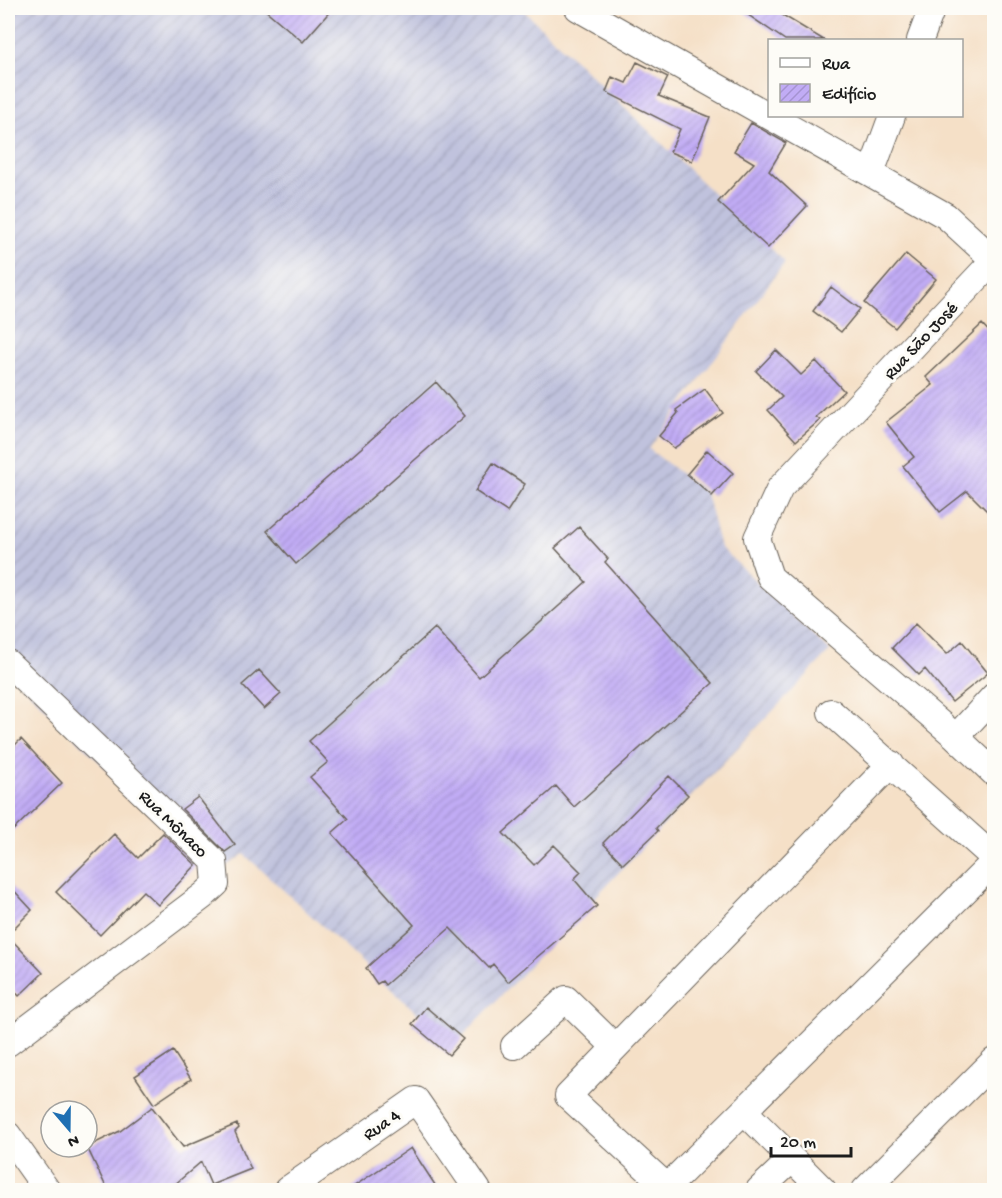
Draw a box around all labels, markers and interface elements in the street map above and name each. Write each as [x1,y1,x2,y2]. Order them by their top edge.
legend [768,39,963,117]
text: Rua [822,55,851,76]
text: Edifício [822,85,876,106]
street label: Rua São José [880,298,964,385]
street label: Rua Mônaco [133,787,211,863]
north arrow [39,1099,99,1159]
street label: Rua 4 [360,1106,405,1146]
scale bar [771,1120,850,1158]
text: N [64,1129,81,1151]
text: 20 m [780,1133,816,1154]

